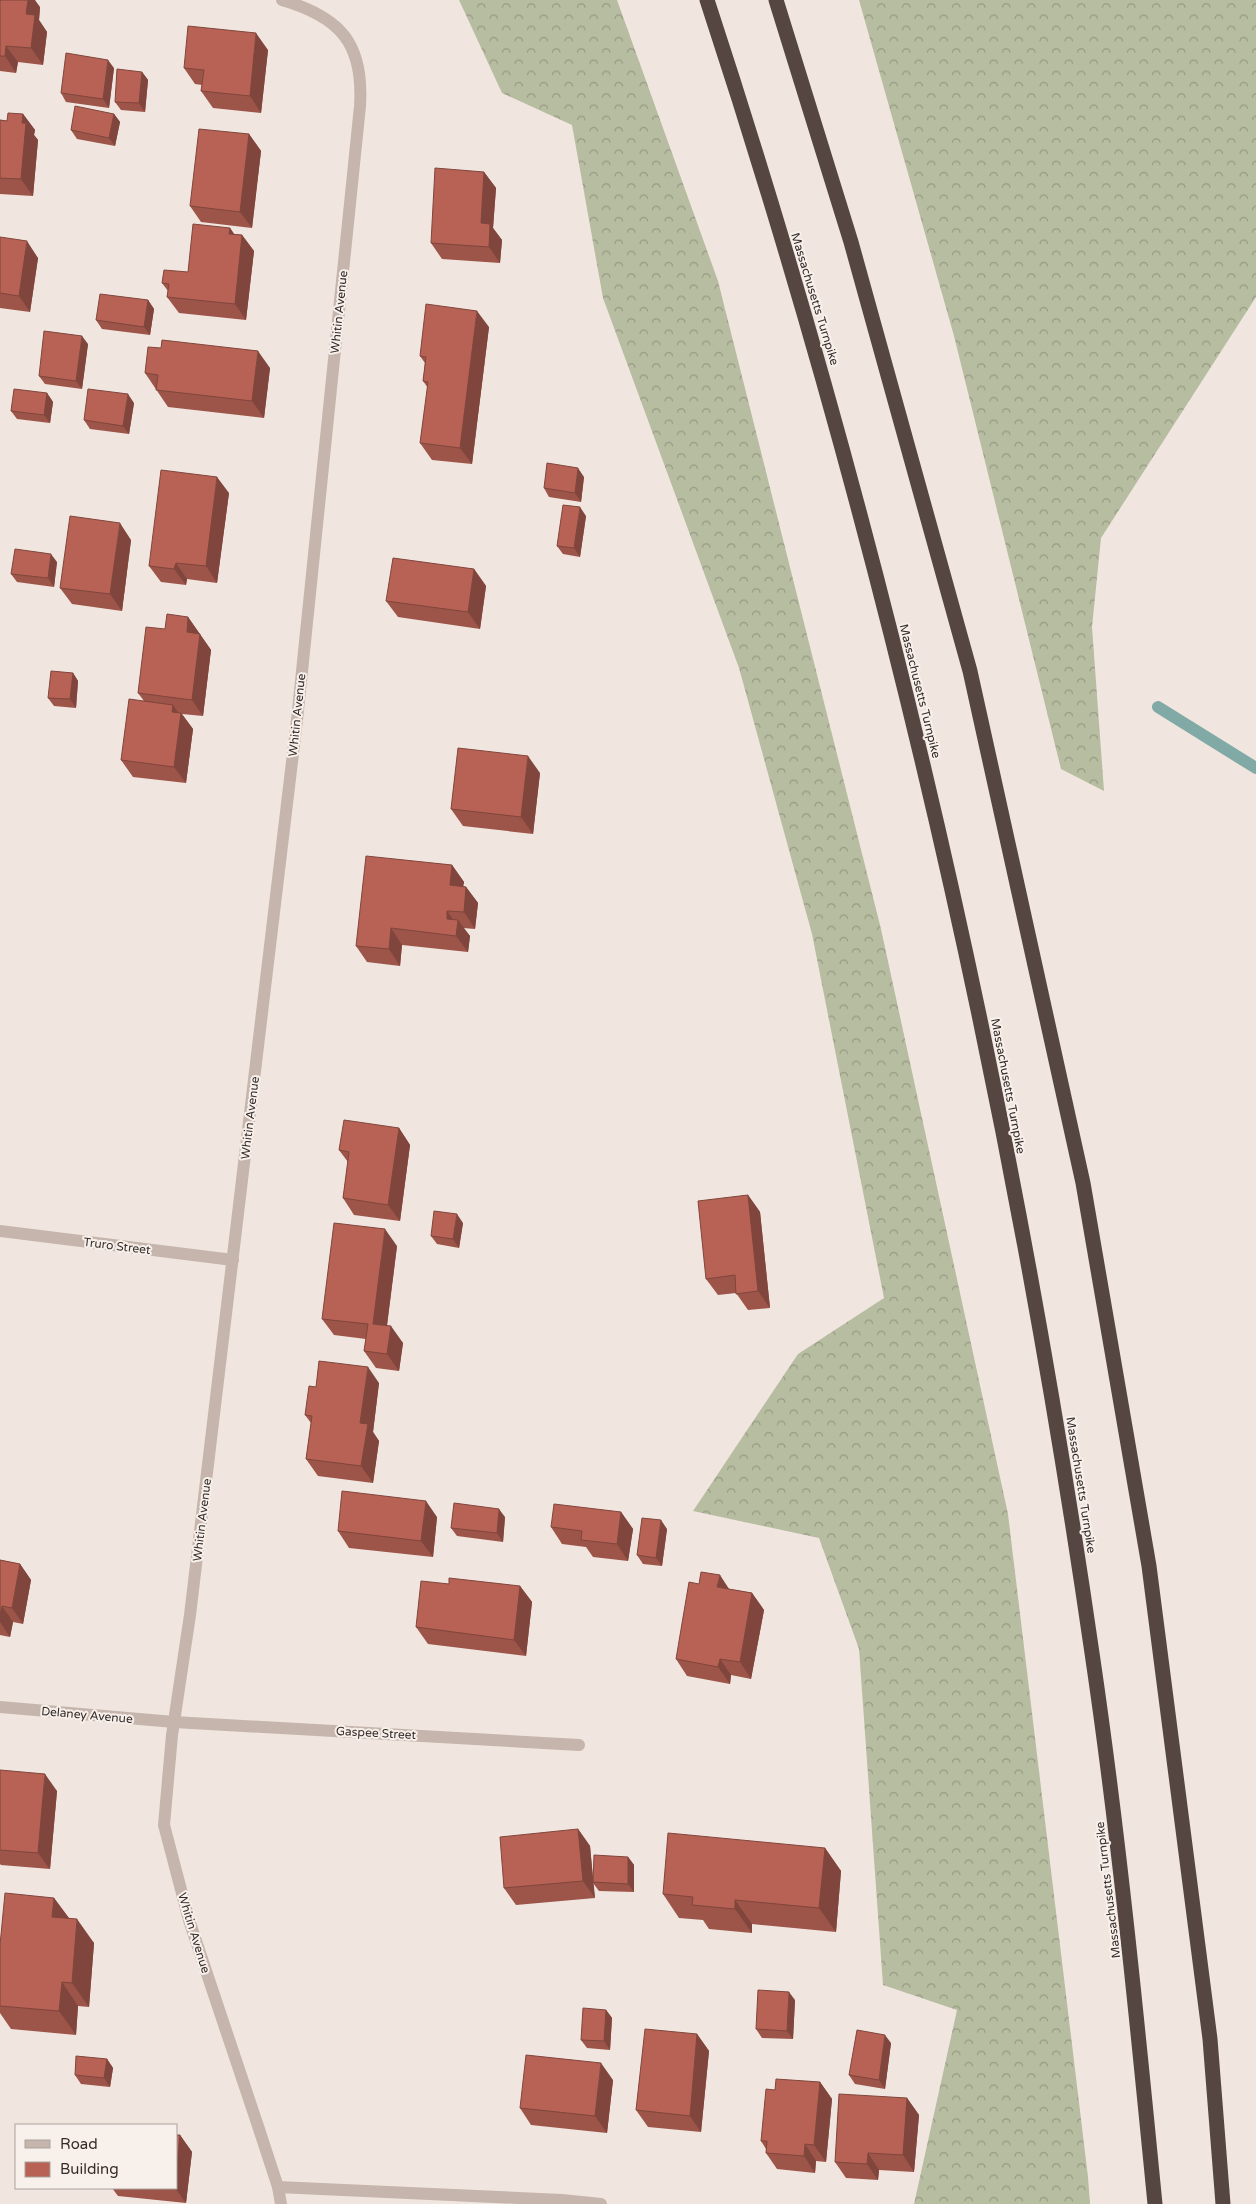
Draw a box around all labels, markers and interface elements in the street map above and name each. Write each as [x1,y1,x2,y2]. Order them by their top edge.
street label: Massachusetts Turnpike [788,231,842,367]
street label: Whitin Avenue [328,270,350,354]
street label: Massachusetts Turnpike [897,622,944,760]
street label: Whitin Avenue [286,673,308,757]
street label: Massachusetts Turnpike [988,1017,1028,1155]
street label: Whitin Avenue [238,1076,262,1160]
street label: Truro Street [83,1235,152,1257]
street label: Massachusetts Turnpike [1063,1416,1099,1554]
street label: Whitin Avenue [190,1478,214,1562]
street label: Delaney Avenue [41,1704,134,1726]
street label: Gaspee Street [336,1724,417,1742]
street label: Massachusetts Turnpike [1093,1821,1123,1959]
street label: Whitin Avenue [175,1891,213,1975]
legend [15,2124,178,2189]
text: Road [60,2135,98,2153]
text: Building [60,2160,119,2178]

